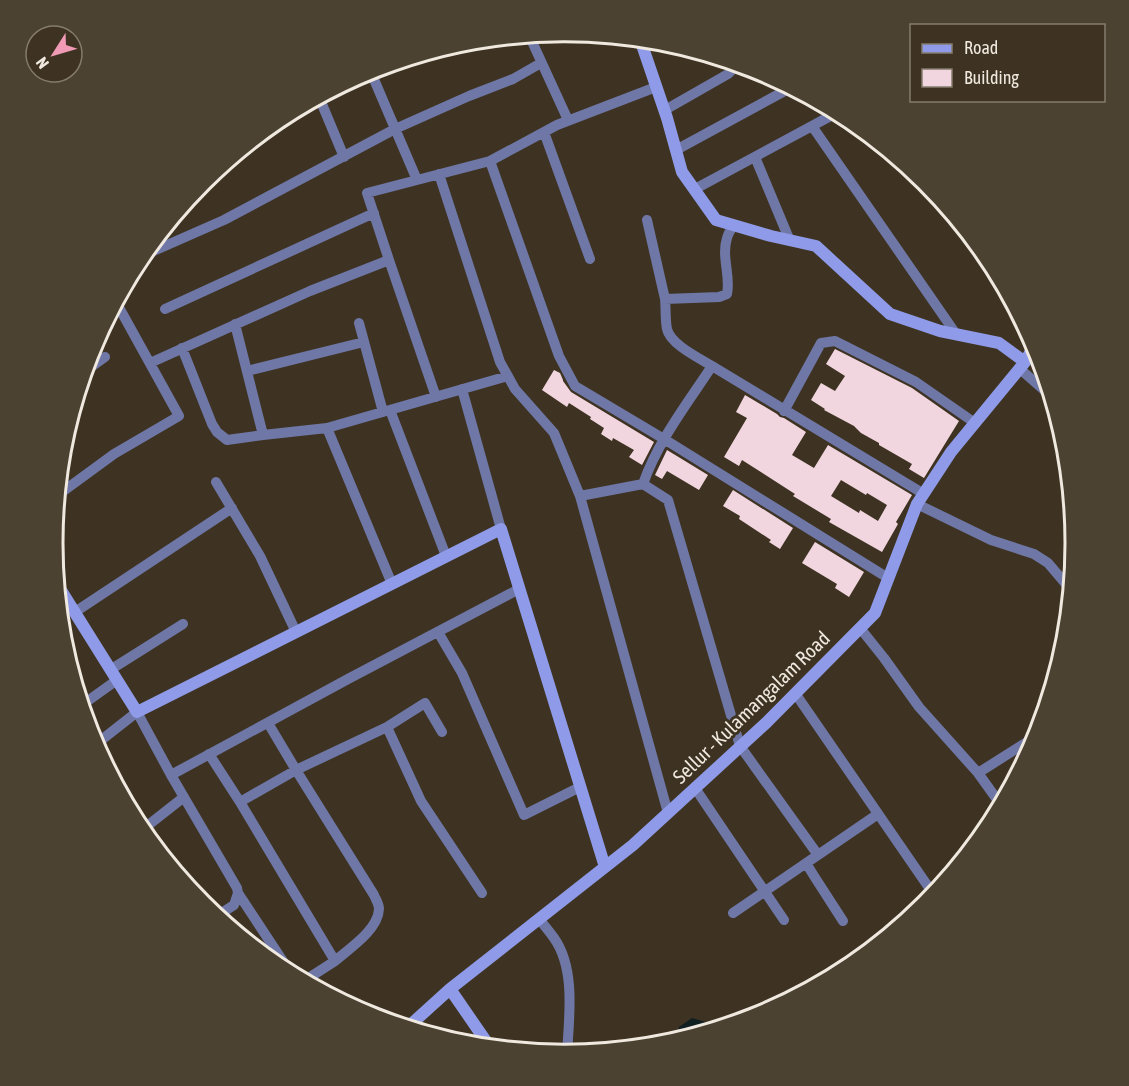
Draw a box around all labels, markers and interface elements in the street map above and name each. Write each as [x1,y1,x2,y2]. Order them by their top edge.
north arrow [24,24,84,84]
legend [910,24,1105,102]
text: Road [964,37,998,58]
text: N [32,54,52,72]
text: Building [964,67,1019,88]
street label: Sellur - Kulamangalam Road [668,626,834,788]

